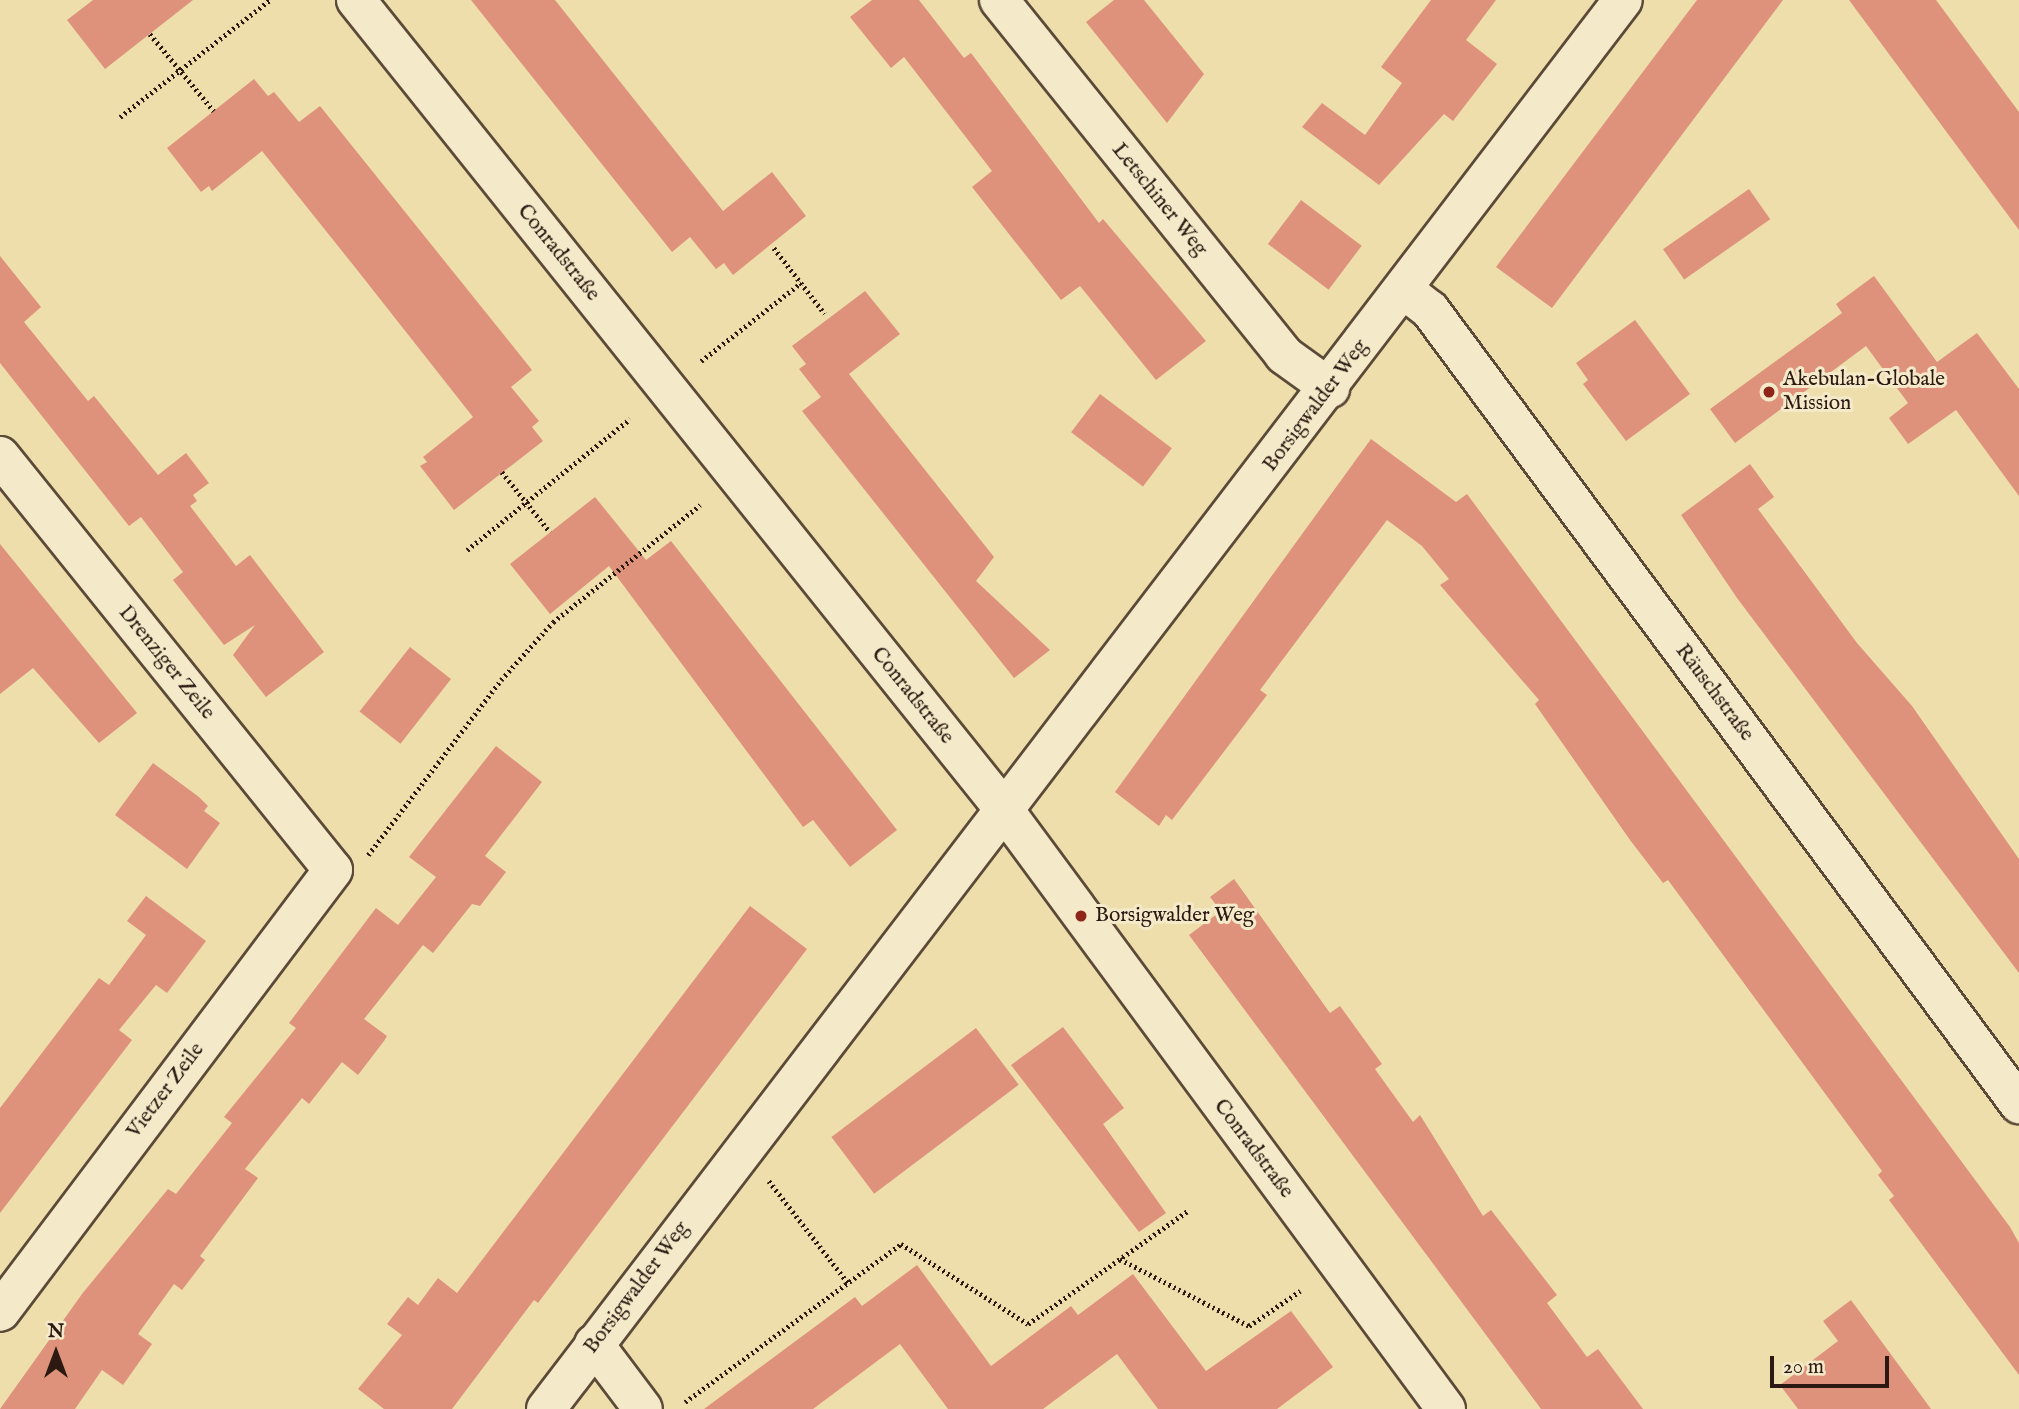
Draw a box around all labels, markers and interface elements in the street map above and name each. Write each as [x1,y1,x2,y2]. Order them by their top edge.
street label: Letschiner Weg [1106,138,1212,262]
street label: Conradstraße [511,200,605,306]
street label: Borsigwalder Weg [1258,335,1374,477]
place label: Akebulan-Globale Mission [1783,367,1945,417]
marker: Akebulan-Globale Mission [1761,384,1777,400]
street label: Drenziger Zeile [112,601,220,725]
street label: Räuschstraße [1669,639,1759,747]
street label: Conradstraße [865,643,959,749]
place label: Borsigwalder Weg [1095,903,1254,929]
marker: Borsigwalder Weg [1073,908,1089,924]
street label: Vietzer Zeile [122,1038,210,1144]
street label: Conradstraße [1208,1095,1298,1203]
street label: Borsigwalder Weg [579,1217,695,1359]
north arrow [21,1318,91,1388]
text: N [48,1320,64,1344]
scale bar [1774,1342,1893,1386]
text: 20 m [1783,1354,1824,1381]

